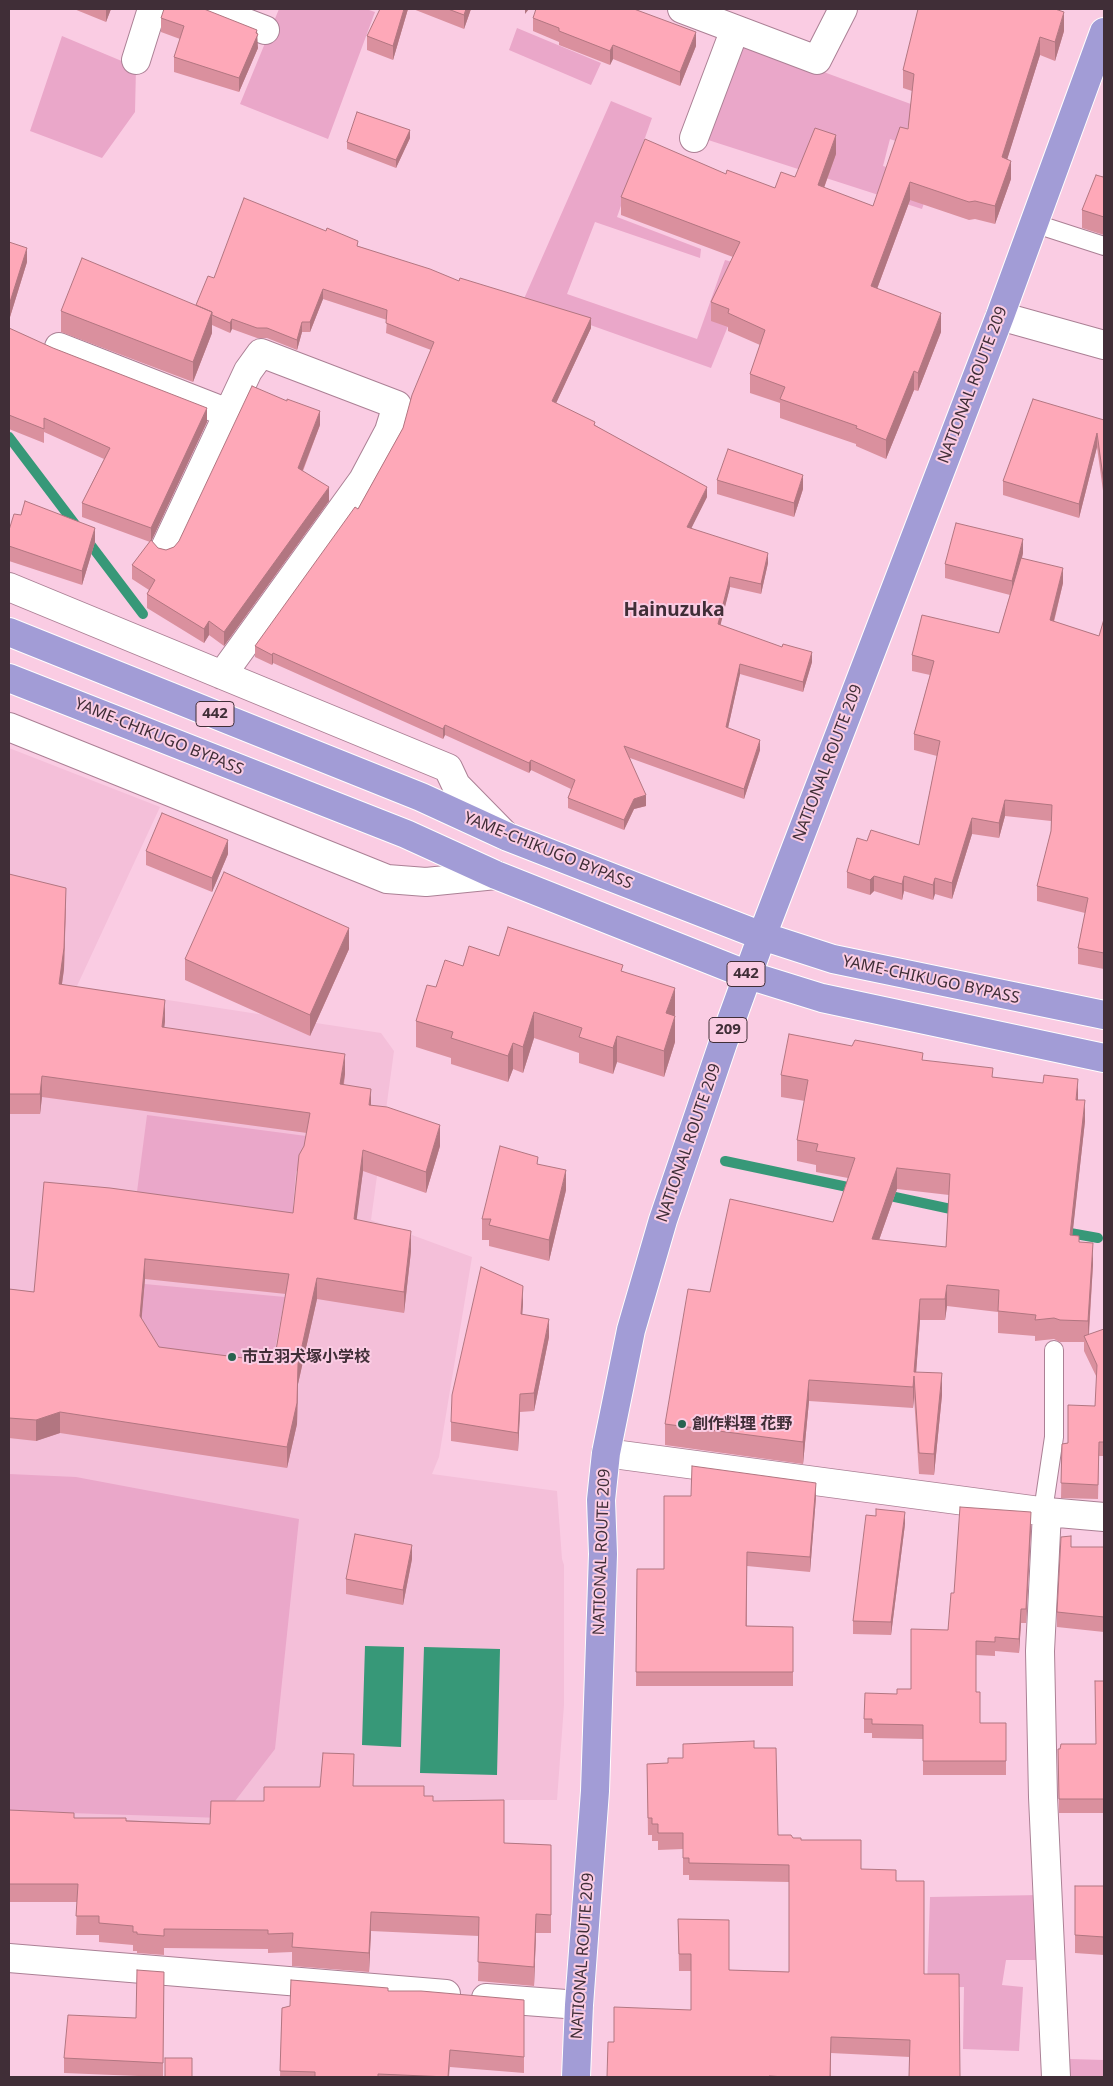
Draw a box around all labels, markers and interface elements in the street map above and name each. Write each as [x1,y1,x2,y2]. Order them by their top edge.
street label: NATIONAL ROUTE 209 [934,304,1012,466]
district label: Hainuzuka [623,600,725,622]
street label: NATIONAL ROUTE 209 [789,682,867,844]
street label: YAME-CHIKUGO BYPASS [72,694,246,780]
road number: 442 [196,702,234,726]
street label: YAME-CHIKUGO BYPASS [461,808,635,894]
street label: YAME-CHIKUGO BYPASS [841,952,1021,1008]
road number: 442 [727,962,765,986]
road number: 209 [709,1018,747,1042]
street label: NATIONAL ROUTE 209 [653,1061,725,1225]
place label: 市立羽犬塚小学校 [242,1347,370,1367]
marker: 市立羽犬塚小学校 [226,1351,238,1363]
place label: 創作料理 花野 [692,1414,792,1434]
marker: 創作料理 花野 [676,1418,688,1430]
street label: NATIONAL ROUTE 209 [589,1468,615,1636]
street label: NATIONAL ROUTE 209 [568,1872,598,2040]

